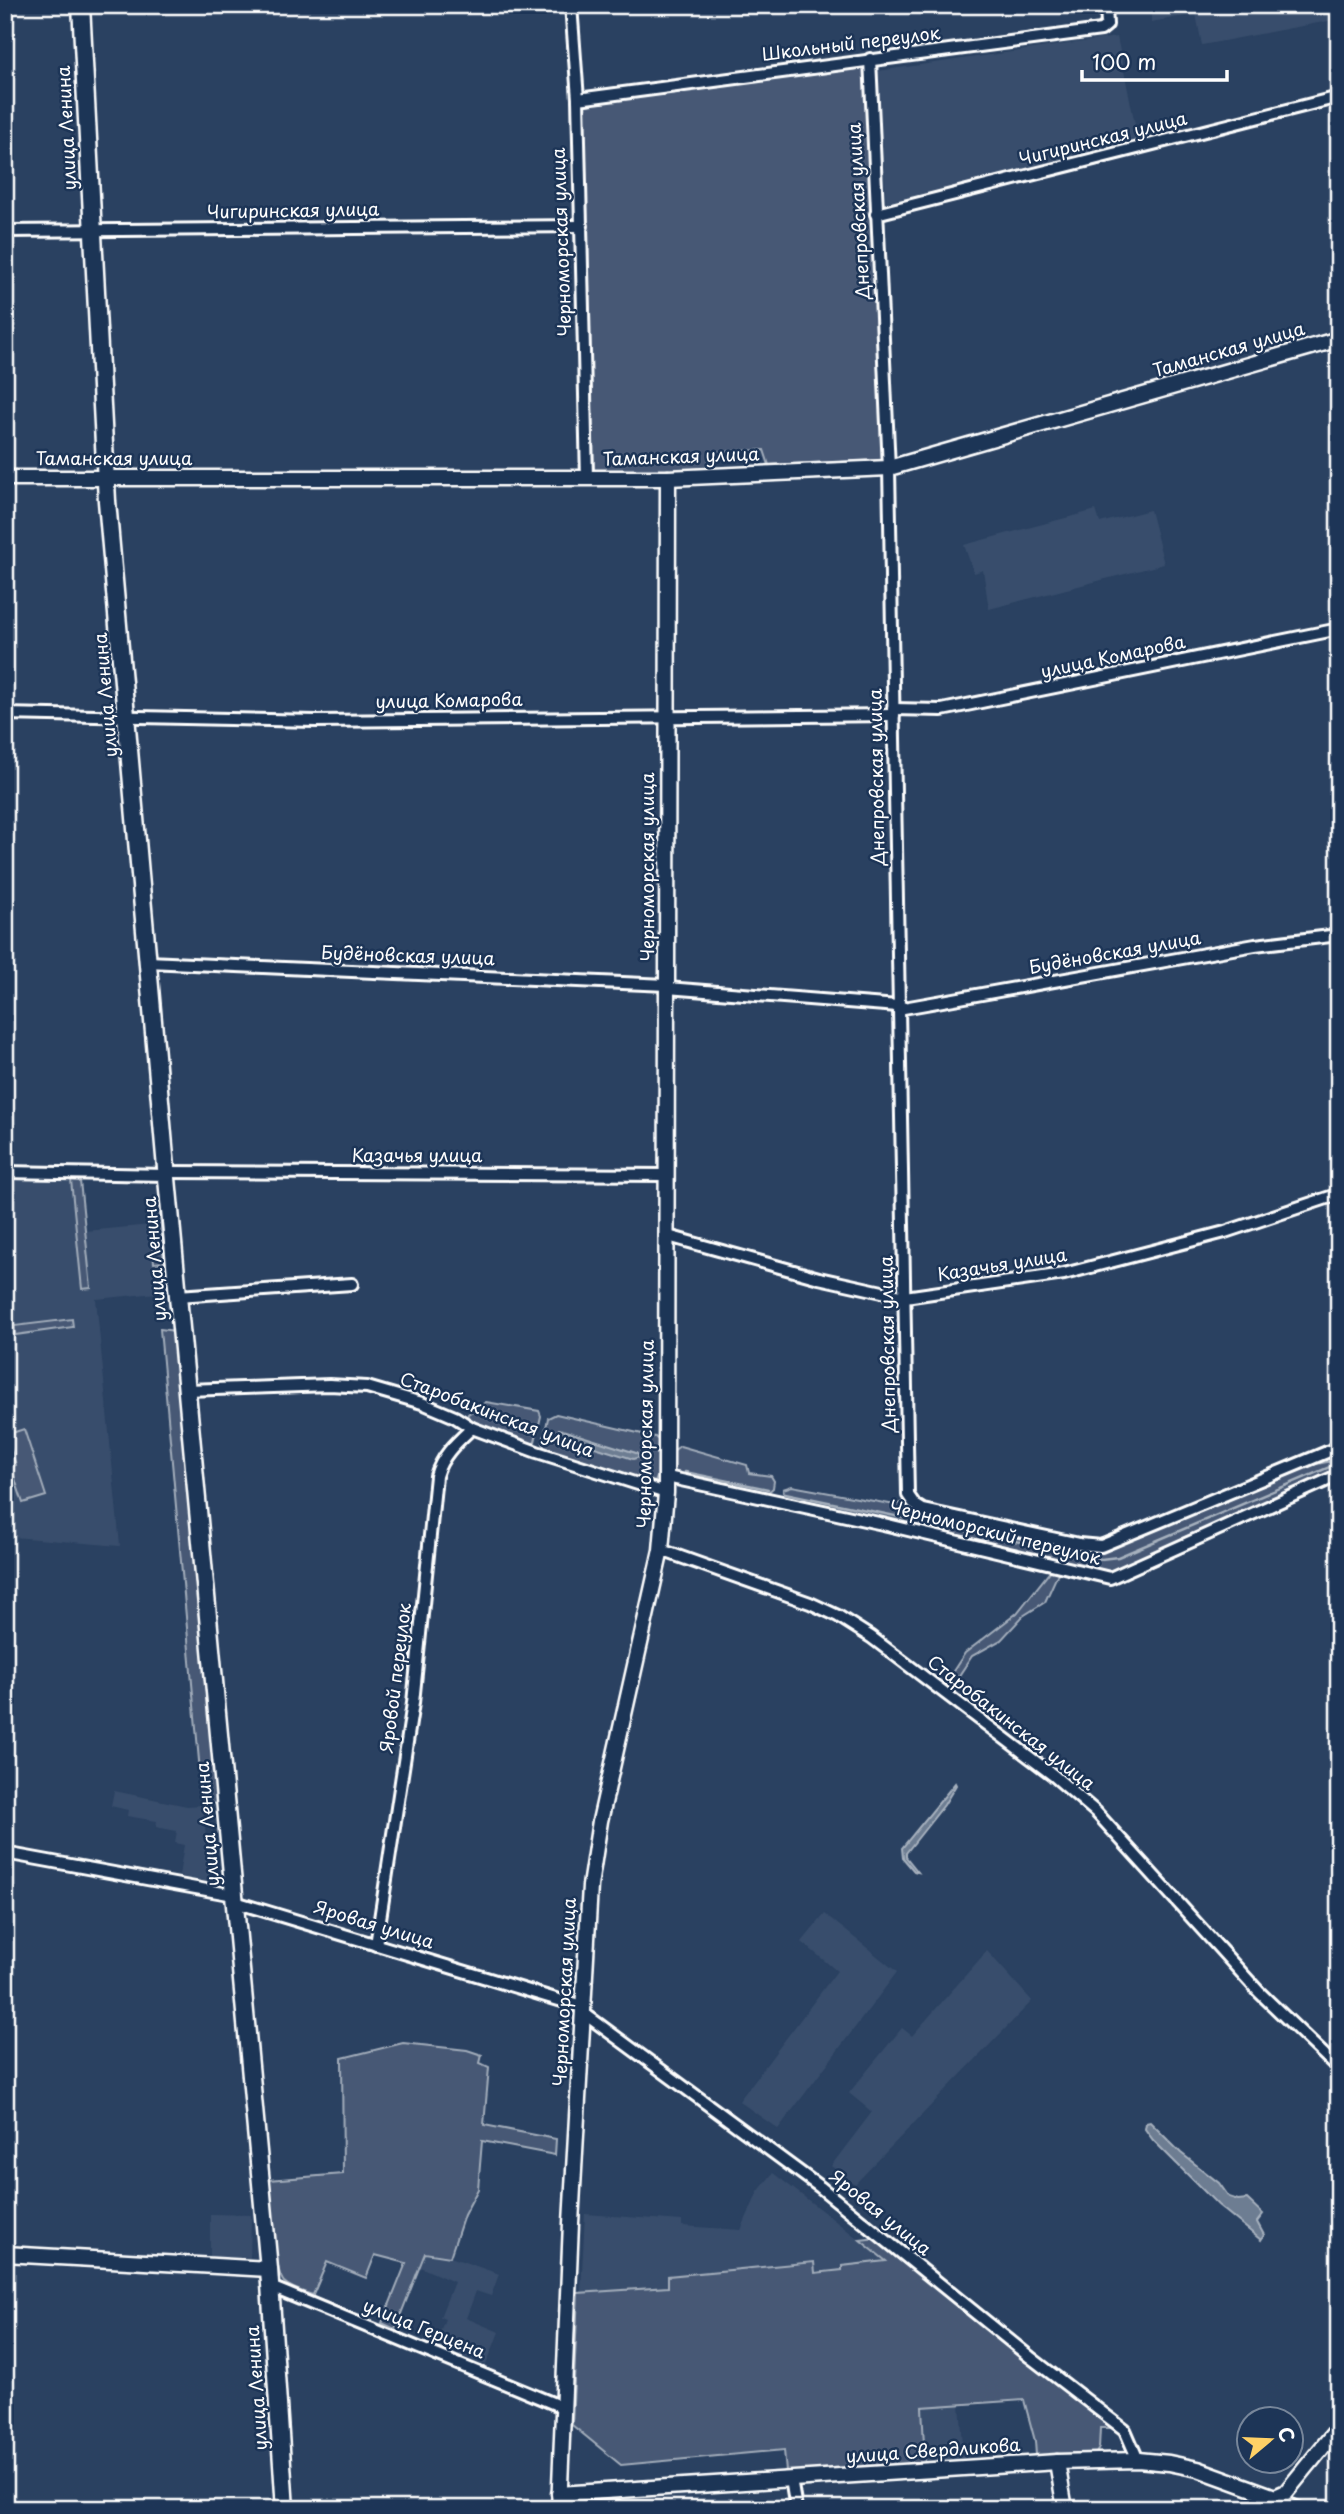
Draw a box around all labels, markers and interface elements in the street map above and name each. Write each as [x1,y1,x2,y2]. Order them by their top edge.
street label: Школьный переулок [760,18,942,67]
scale bar [1082,38,1227,82]
text: 100 m [1092,45,1156,77]
street label: улица Ленина [49,64,82,191]
street label: Чигиринская улица [1016,103,1190,171]
street label: Днепровская улица [839,121,876,301]
street label: Черноморская улица [544,146,577,337]
street label: Чигиринская улица [207,194,380,225]
street label: Таманская улица [1150,314,1308,383]
street label: Таманская улица [602,439,760,472]
street label: Таманская улица [36,444,193,471]
street label: улица Комарова [1038,627,1188,684]
street label: улица Ленина [86,631,123,759]
street label: улица Комарова [375,685,524,714]
street label: Днепровская улица [860,688,891,867]
street label: Черноморская улица [633,772,660,962]
street label: Будёновская улица [1027,923,1203,980]
street label: Будёновская улица [321,938,496,971]
street label: Казачья улица [352,1141,483,1168]
street label: улица Ленина [135,1195,172,1323]
street label: Казачья улица [935,1240,1069,1287]
street label: Днепровская улица [871,1255,902,1434]
street label: Черноморская улица [629,1339,660,1529]
street label: Старобакинская улица [396,1364,599,1463]
street label: Черноморский переулок [887,1492,1104,1571]
street label: Яровой переулок [372,1601,417,1754]
street label: Старобакинская улица [922,1648,1102,1796]
street label: улица Ленина [188,1760,225,1888]
street label: Яровая улица [311,1892,438,1955]
street label: Черноморская улица [545,1896,582,2087]
street label: Яровая улица [824,2162,938,2262]
street label: улица Герцена [359,2291,491,2365]
street label: улица Ленина [238,2324,273,2451]
north arrow [1236,2406,1306,2476]
text: С [1271,2423,1303,2445]
street label: улица Свердликова [845,2430,1022,2469]

